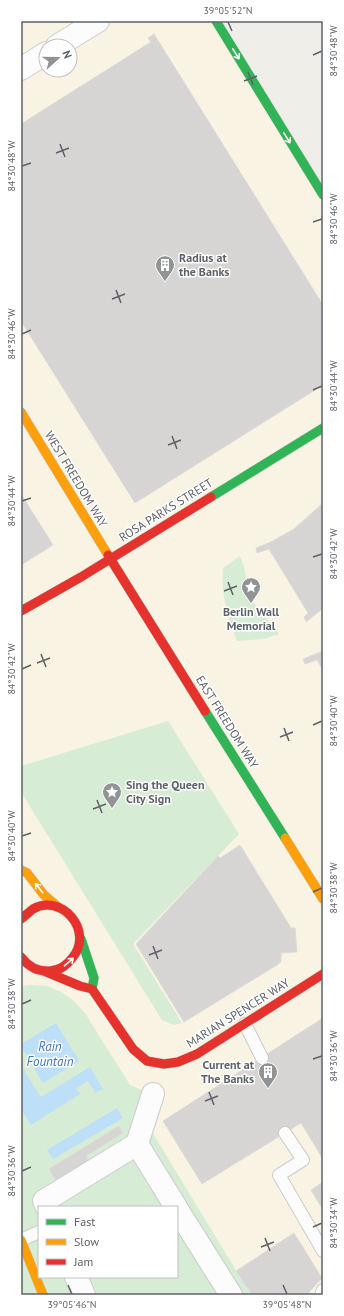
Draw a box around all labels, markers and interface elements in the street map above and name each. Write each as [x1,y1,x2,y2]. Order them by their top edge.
text: 39°05'52"N [203,4,253,17]
text: 84°30'48"W [327,25,340,77]
north arrow [38,38,78,78]
one-way arrow [232,48,240,59]
text: N [60,49,75,60]
one-way arrow [284,132,292,144]
text: 84°30'48"W [5,140,18,192]
text: 84°30'46"W [327,193,340,245]
place label: Radius at the Banks [179,250,229,279]
building icon: Radius at the Banks [154,254,176,282]
text: 84°30'46"W [5,308,18,360]
text: 84°30'44"W [327,360,340,412]
street label: WEST FREEDOM WAY [42,428,111,530]
text: 84°30'44"W [5,475,18,527]
street label: ROSA PARKS STREET [116,475,216,544]
text: 84°30'42"W [327,528,340,580]
place icon: Berlin Wall Memorial [240,576,262,604]
place label: Berlin Wall Memorial [223,604,280,633]
text: 84°30'42"W [5,643,18,695]
street label: EAST FREEDOM WAY [193,673,262,771]
text: 84°30'40"W [327,695,340,747]
place label: Sing the Queen City Sign [126,777,204,806]
place icon: Sing the Queen City Sign [101,781,123,809]
text: 84°30'40"W [5,810,18,862]
text: 84°30'38"W [327,862,340,914]
one-way arrow [35,883,43,894]
one-way arrow [64,958,74,967]
street label: MARIAN SPENCER WAY [183,975,292,1050]
text: 84°30'38"W [5,978,18,1030]
text: 84°30'36"W [327,1030,340,1082]
water label: Rain Fountain [27,1038,74,1070]
place label: Current at The Banks [201,1057,255,1086]
building icon: Current at The Banks [257,1061,279,1089]
text: 84°30'36"W [5,1145,18,1197]
text: 84°30'34"W [327,1197,340,1249]
legend [38,1206,178,1278]
text: Fast [74,1214,95,1229]
text: Slow [74,1234,99,1249]
text: Jam [73,1254,93,1269]
text: 39°05'46"N [47,1298,97,1311]
text: 39°05'48"N [262,1298,312,1311]

